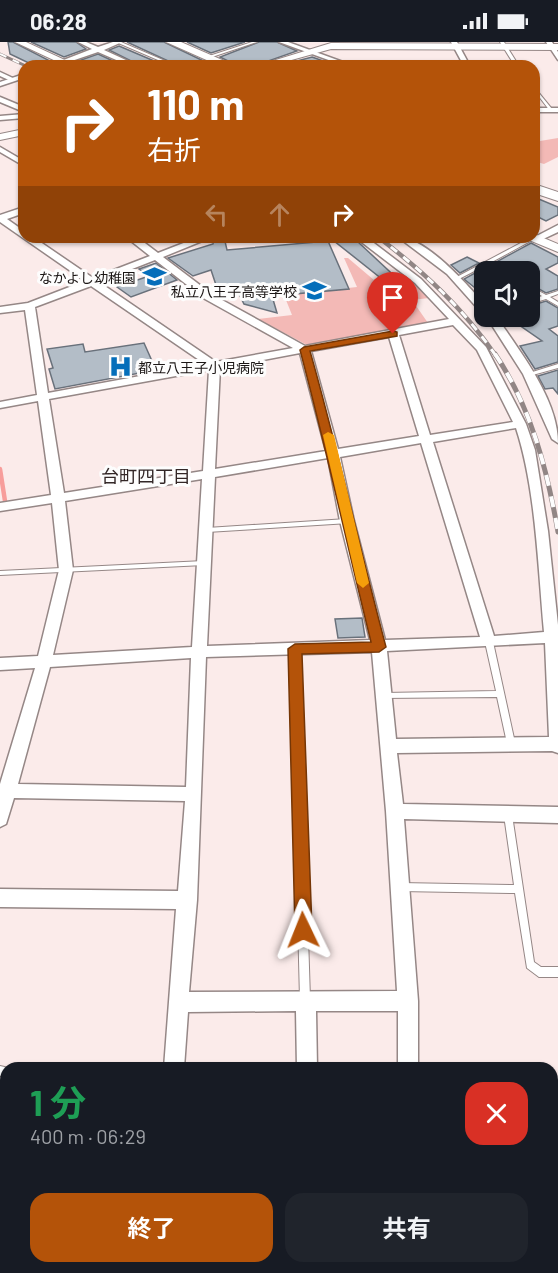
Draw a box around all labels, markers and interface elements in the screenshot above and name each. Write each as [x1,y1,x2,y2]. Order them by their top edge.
text: 06:28 [30,8,87,34]
text: 110 m [147,78,244,128]
icon: right [48,84,126,162]
text: 右折 [147,133,201,165]
icon: left [200,198,233,231]
icon: ahead [263,198,296,231]
icon: right [326,198,359,231]
map controls [474,261,540,327]
button: sound [474,261,540,327]
school or university icon: なかよし幼稚園 [141,264,167,290]
place label: なかよし幼稚園 [39,269,136,286]
pin [367,272,418,334]
school or university icon: 私立八王子高等学校 [302,278,328,304]
icon: arrive [376,281,409,314]
place label: 私立八王子高等学校 [171,283,297,300]
hospital icon: 都立八王子小児病院 [107,354,133,380]
place label: 都立八王子小児病院 [138,359,264,376]
district label: 台町四丁目 [101,465,191,487]
position arrow [271,898,335,962]
text: 1 分 [30,1080,86,1123]
button: close [465,1082,528,1145]
text: 400 m · 06:29 [30,1124,146,1148]
button: 終了 [30,1193,273,1262]
button: 共有 [285,1193,528,1262]

